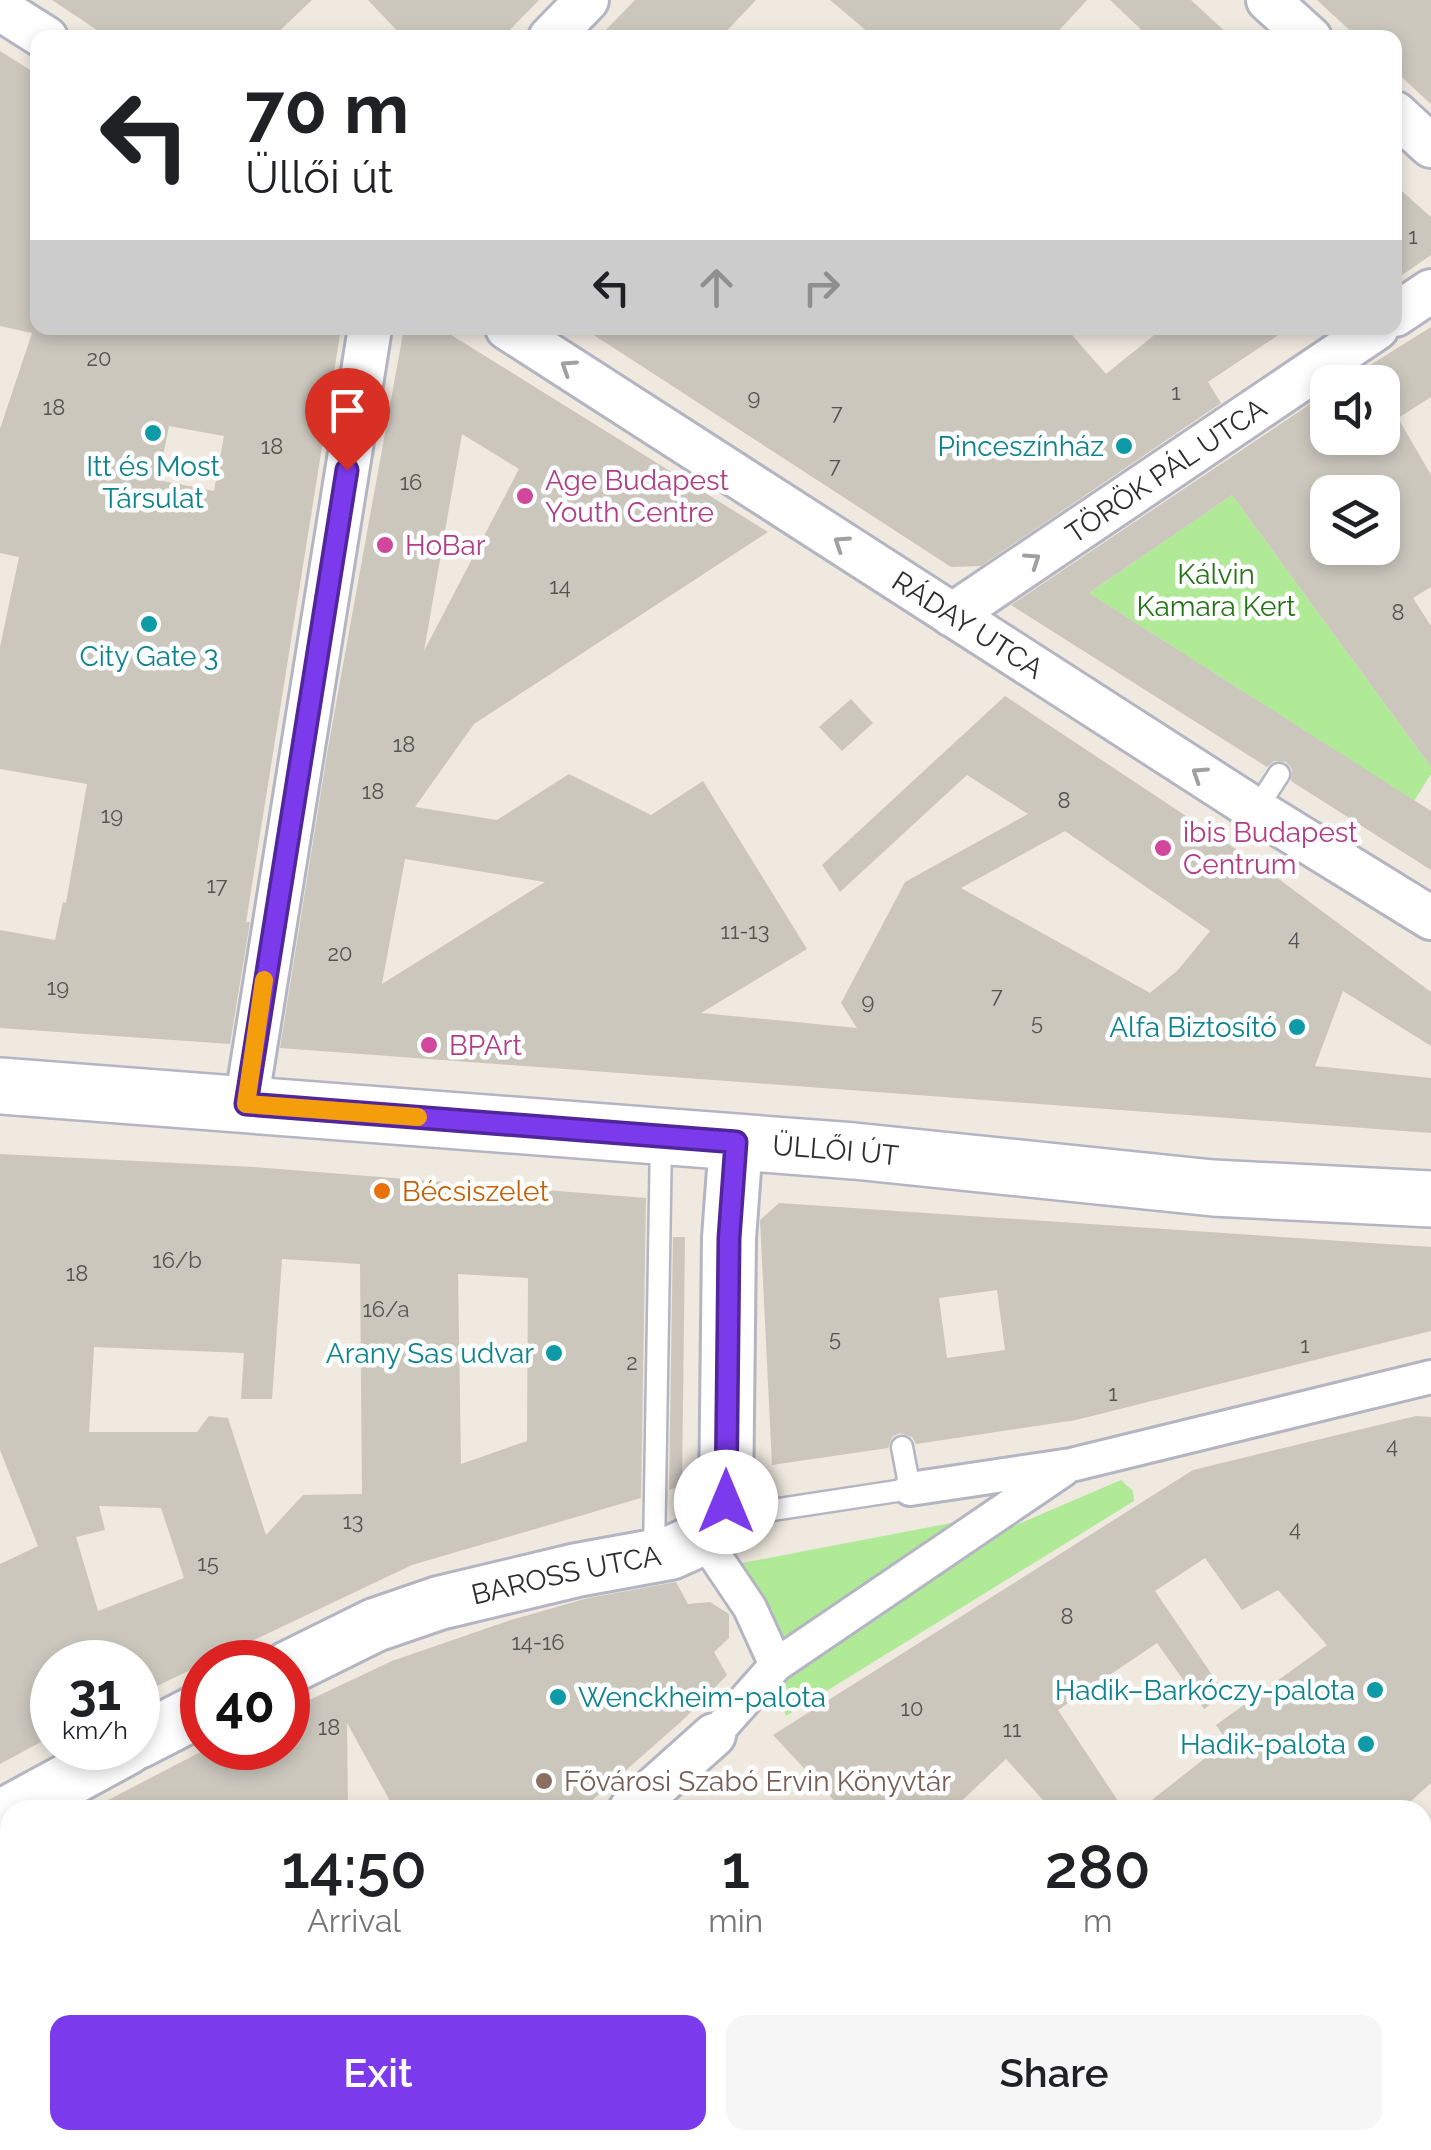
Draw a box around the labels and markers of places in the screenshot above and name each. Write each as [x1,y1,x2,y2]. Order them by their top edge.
pin [305,368,390,471]
marker: Itt és Most Társulat [142,422,164,444]
place label: Pinceszínház [937,430,1104,463]
marker: Pinceszínház [1113,435,1135,457]
place label: Itt és Most Társulat [86,450,220,515]
place label: Age Budapest Youth Centre [545,464,730,529]
marker: Age Budapest Youth Centre [514,485,536,507]
place label: HoBar [405,529,486,562]
marker: HoBar [374,534,396,556]
marker: City Gate 3 [138,613,160,635]
place label: City Gate 3 [79,640,219,673]
place label: ibis Budapest Centrum [1183,816,1358,881]
marker: ibis Budapest Centrum [1152,837,1174,859]
place label: Alfa Biztosító [1109,1011,1277,1044]
marker: Alfa Biztosító [1286,1016,1308,1038]
place label: BPArt [449,1029,522,1062]
marker: BPArt [418,1034,440,1056]
place label: Bécsiszelet [402,1175,549,1208]
marker: Bécsiszelet [371,1180,393,1202]
place label: Arany Sas udvar [326,1337,534,1370]
marker: Arany Sas udvar [543,1342,565,1364]
place label: Hadik–Barkóczy-palota [1055,1674,1355,1707]
marker: Hadik–Barkóczy-palota [1364,1679,1386,1701]
place label: Wenckheim-palota [578,1681,826,1714]
marker: Wenckheim-palota [547,1686,569,1708]
place label: Hadik-palota [1180,1728,1346,1761]
marker: Hadik-palota [1355,1733,1377,1755]
place label: Fővárosi Szabó Ervin Könyvtár [564,1765,951,1798]
marker: Fővárosi Szabó Ervin Könyvtár [533,1770,555,1792]

